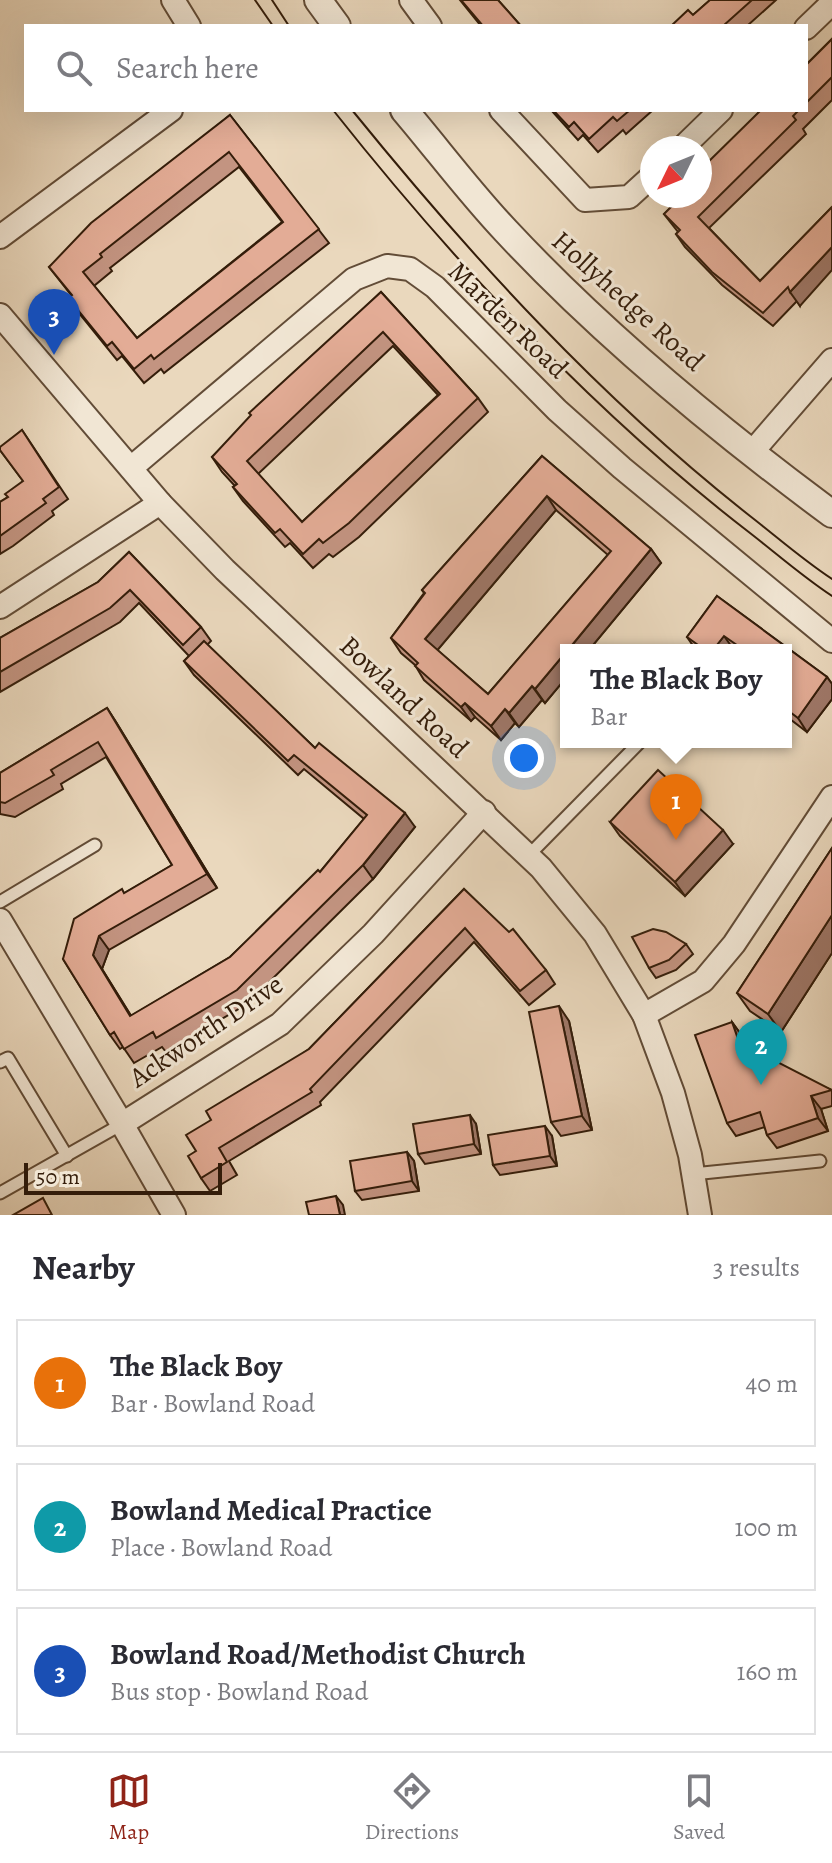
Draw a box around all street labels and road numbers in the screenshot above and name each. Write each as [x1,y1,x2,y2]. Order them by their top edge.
street label: Hollyhedge Road [543,222,713,381]
street label: Marden Road [440,253,577,388]
street label: Bowland Road [331,627,478,767]
street label: Ackworth Drive [121,965,291,1097]

